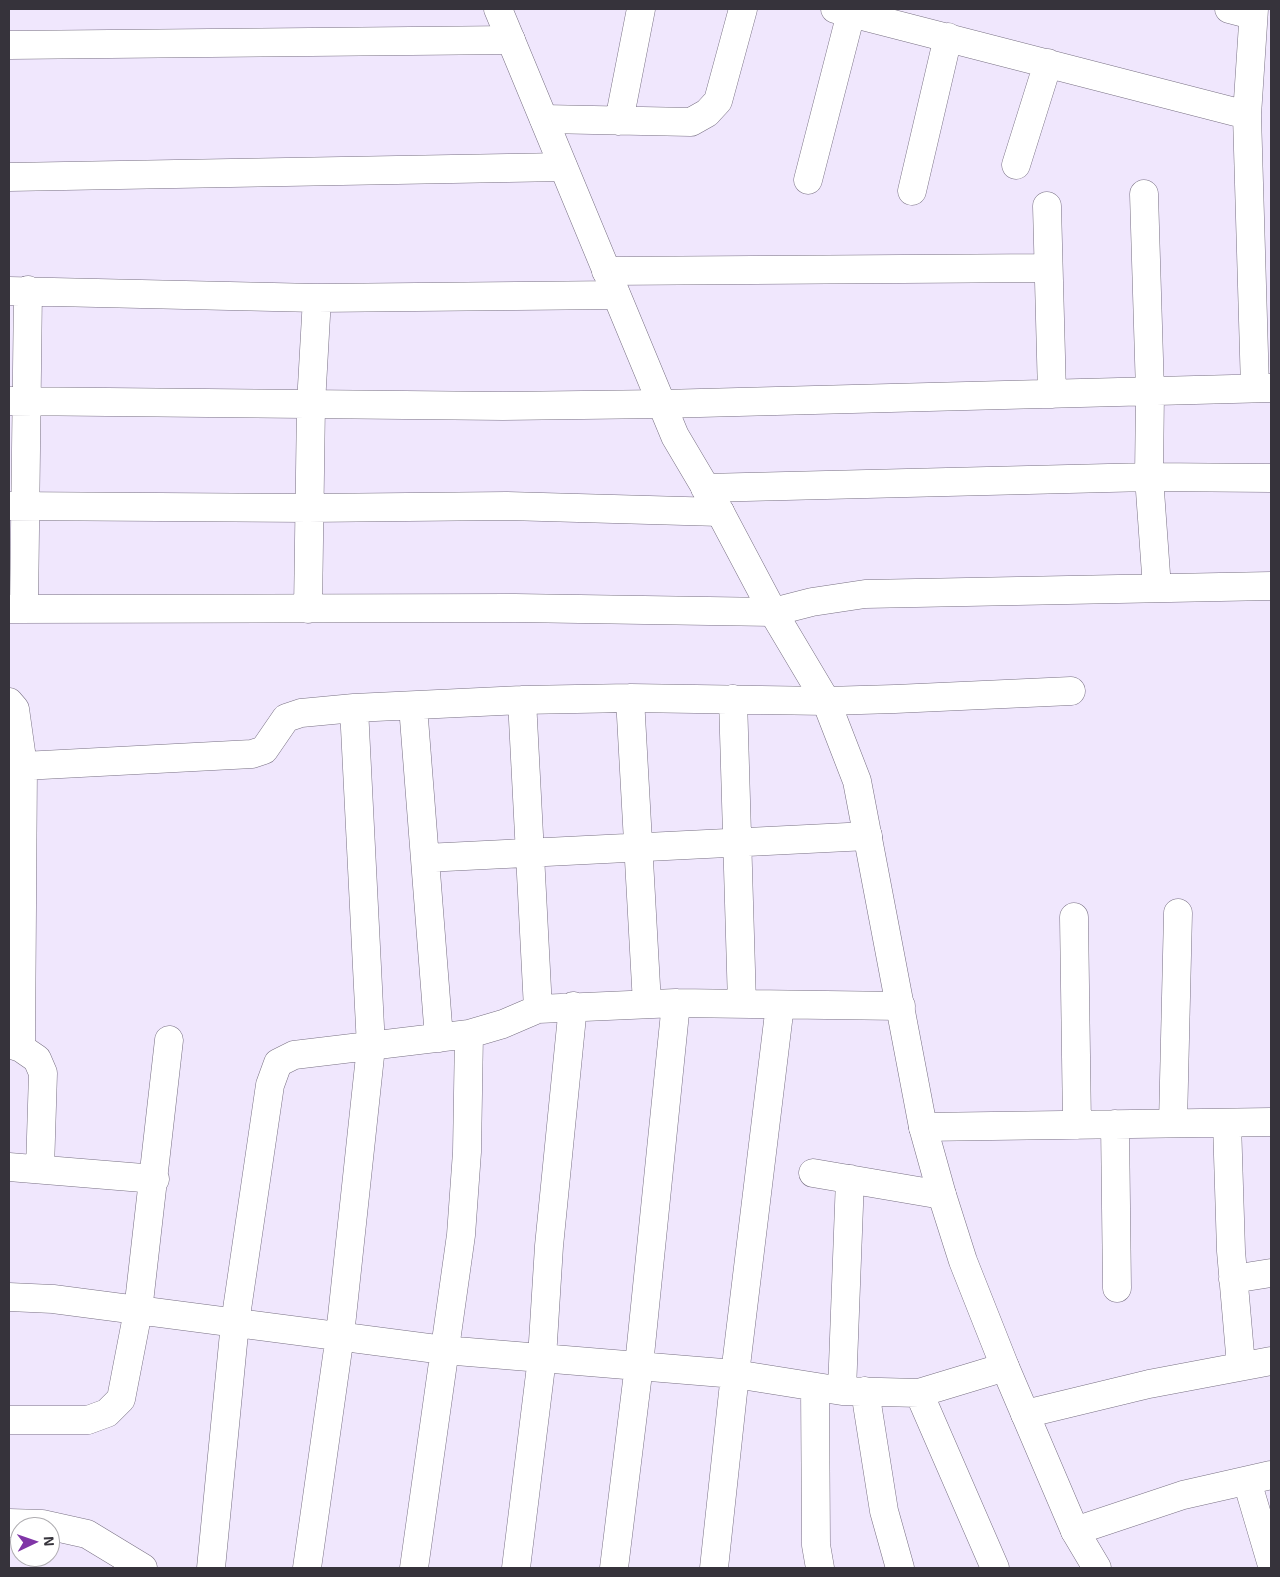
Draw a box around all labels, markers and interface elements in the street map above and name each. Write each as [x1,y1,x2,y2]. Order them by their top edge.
north arrow [10,1517,60,1567]
text: N [41,1536,58,1547]

